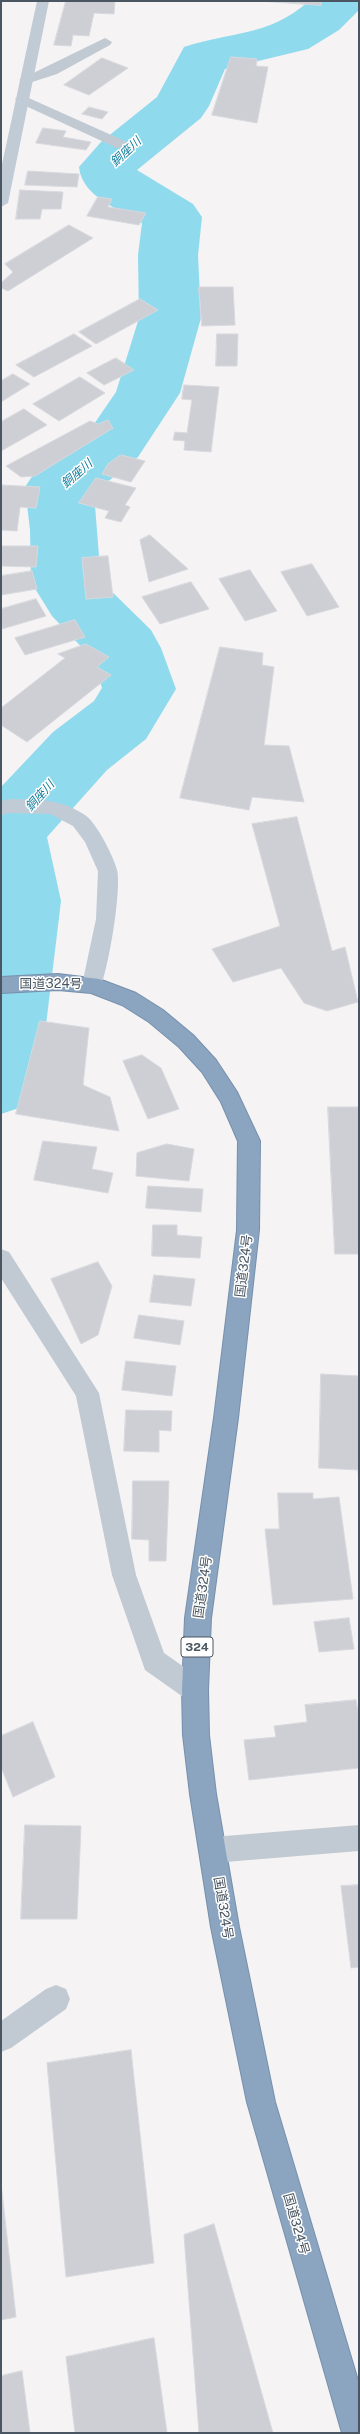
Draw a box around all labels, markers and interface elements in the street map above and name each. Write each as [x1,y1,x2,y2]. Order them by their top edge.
water label: 銅座川 [108,134,144,170]
water label: 銅座川 [59,457,95,491]
water label: 銅座川 [23,778,57,814]
street label: 国道324号 [19,976,83,992]
street label: 国道324号 [232,1234,256,1298]
street label: 国道324号 [191,1555,215,1619]
road number: 324 [181,1637,213,1657]
street label: 国道324号 [210,1876,236,1940]
street label: 国道324号 [280,2192,312,2256]

